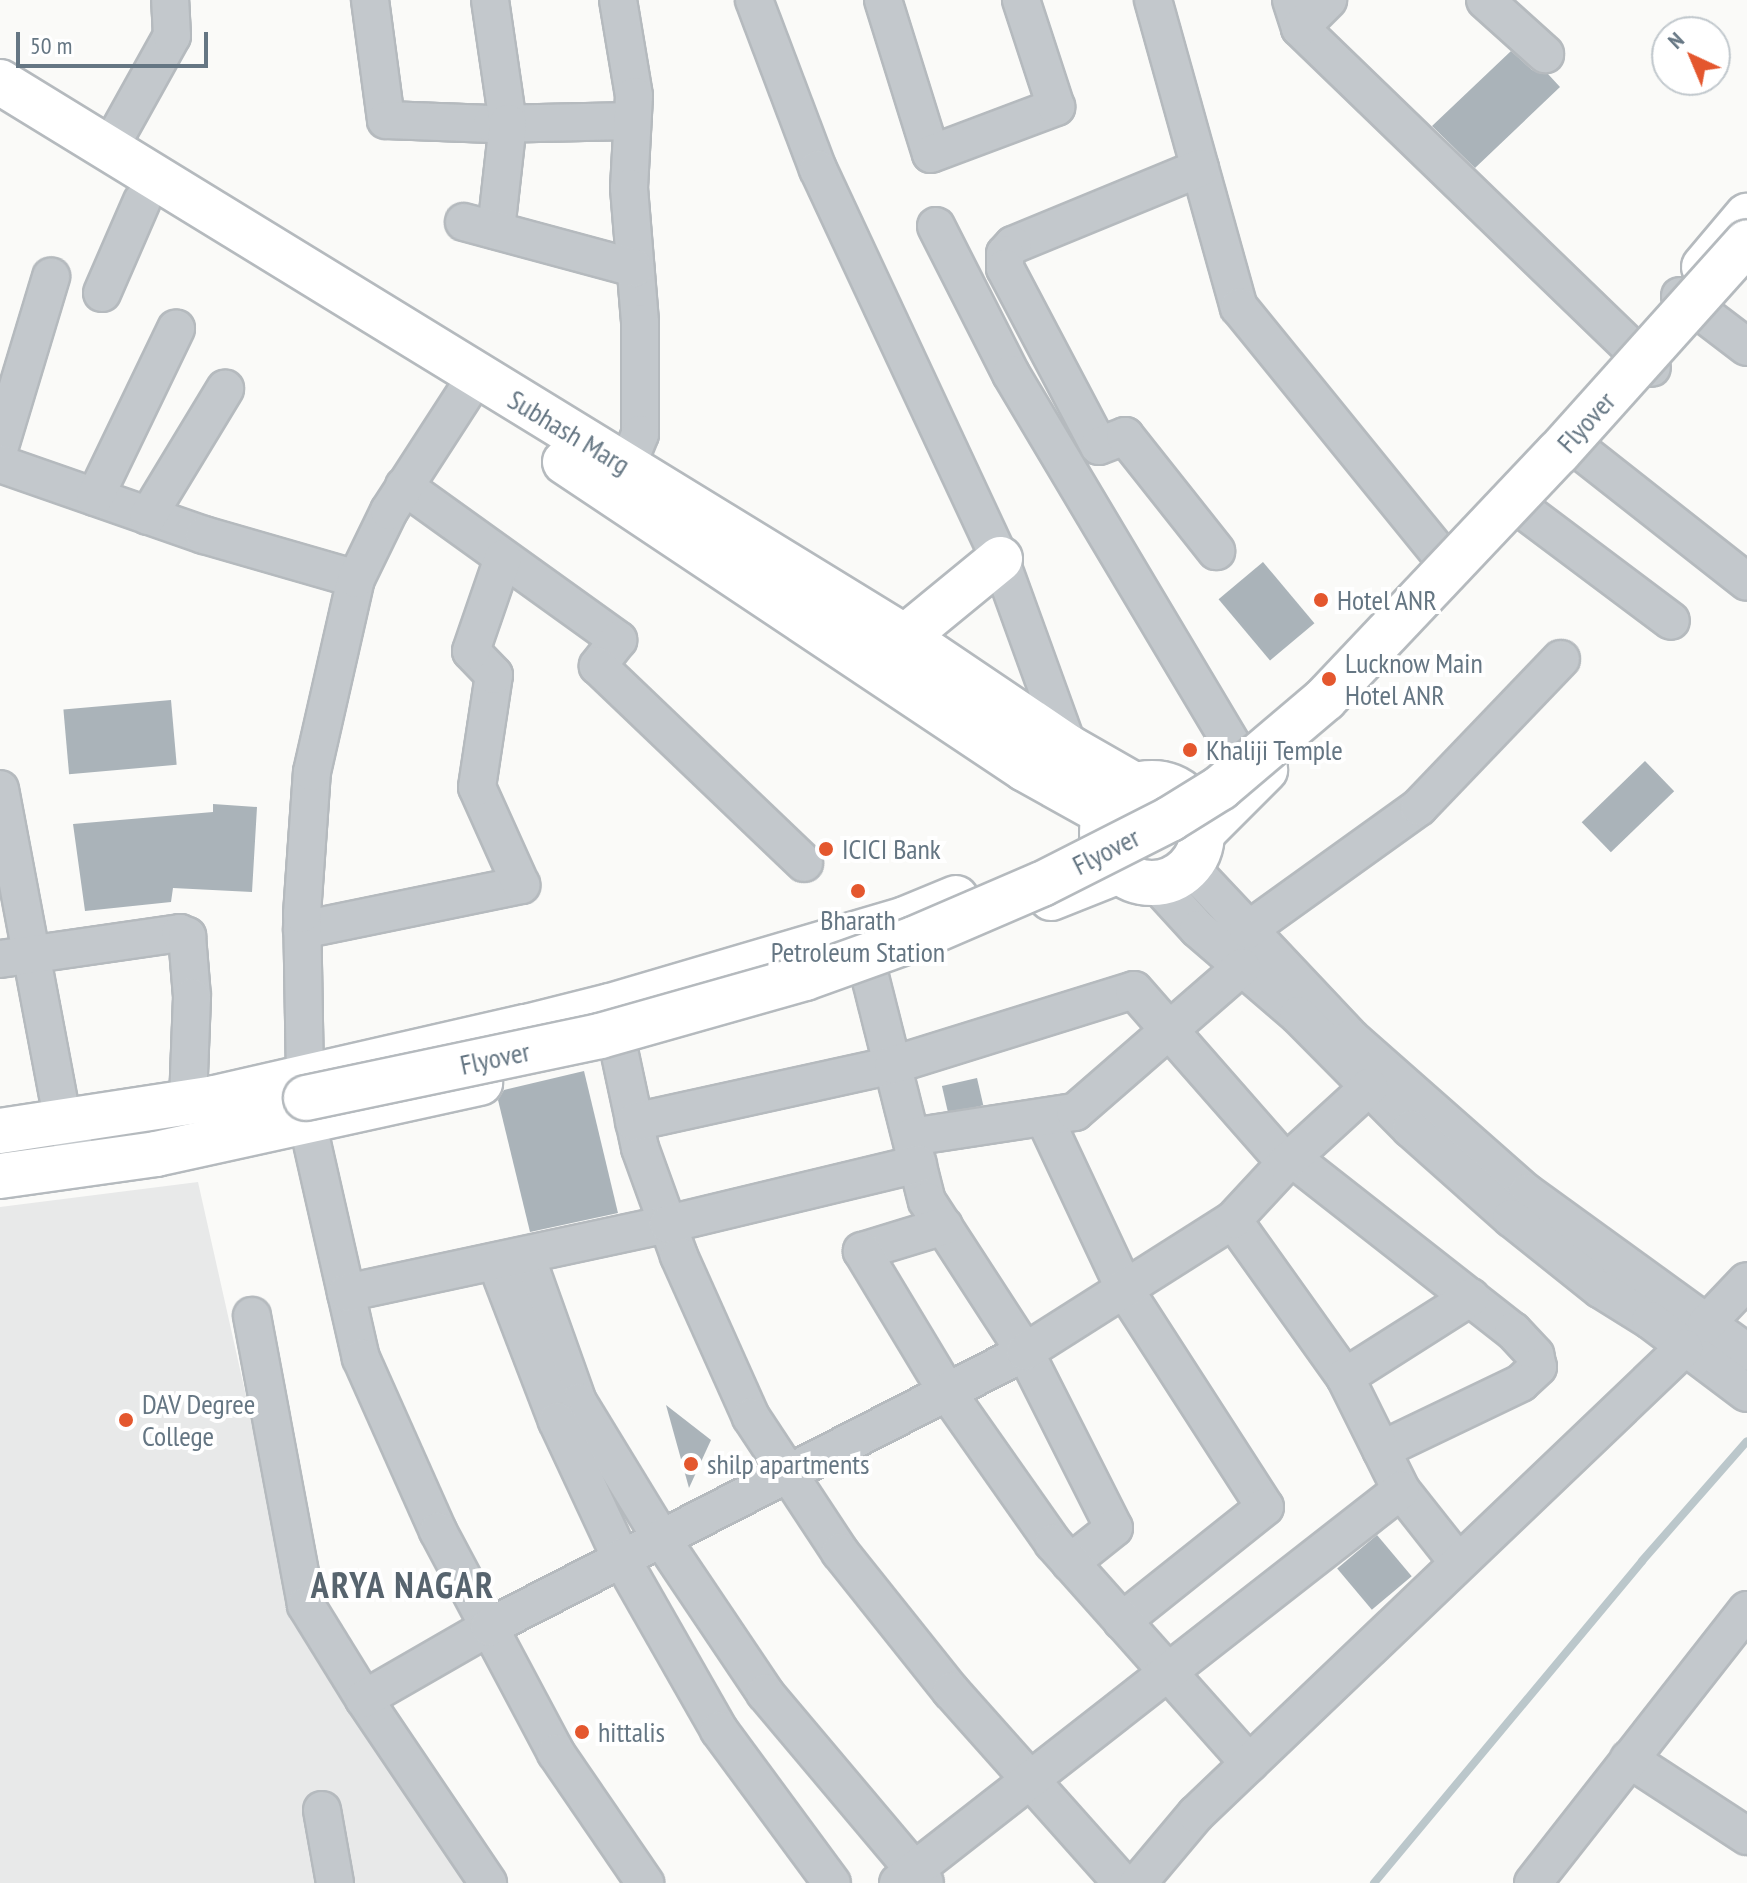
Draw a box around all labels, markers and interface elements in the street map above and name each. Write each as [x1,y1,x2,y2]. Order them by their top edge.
scale bar [20,16,212,66]
north arrow [1651,16,1731,96]
text: N [1662,26,1690,54]
text: 50 m [30,30,72,61]
street label: Subhash Marg [502,382,636,482]
street label: Flyover [1550,385,1622,459]
place label: Hotel ANR [1337,583,1437,617]
marker: Hotel ANR [1312,591,1330,609]
place label: Lucknow Main Hotel ANR [1345,646,1483,712]
marker: Lucknow Main Hotel ANR [1320,670,1338,688]
place label: Khaliji Temple [1206,733,1344,767]
marker: Khaliji Temple [1181,741,1199,759]
street label: Flyover [1067,820,1145,882]
place label: ICICI Bank [842,832,941,866]
marker: ICICI Bank [817,840,835,858]
marker: Bharath Petroleum Station [849,882,867,900]
place label: Bharath Petroleum Station [771,903,945,969]
street label: Flyover [457,1034,533,1082]
place label: DAV Degree College [142,1387,256,1453]
marker: DAV Degree College [117,1411,135,1429]
place label: shilp apartments [707,1447,869,1481]
marker: shilp apartments [682,1455,700,1473]
district label: ARYA NAGAR [310,1563,496,1607]
place label: hittalis [598,1715,665,1749]
marker: hittalis [573,1723,591,1741]

